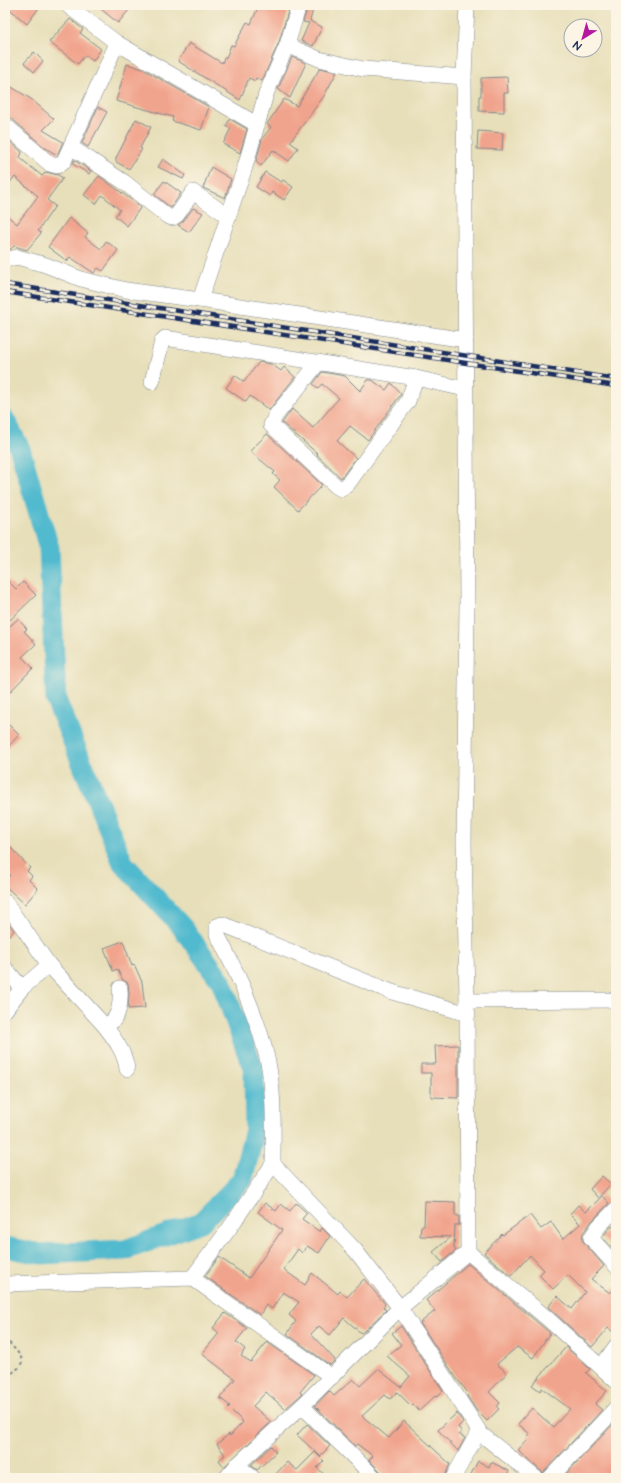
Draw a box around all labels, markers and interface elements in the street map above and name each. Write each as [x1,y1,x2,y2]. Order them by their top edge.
north arrow [563,18,603,58]
text: N [570,37,585,54]

